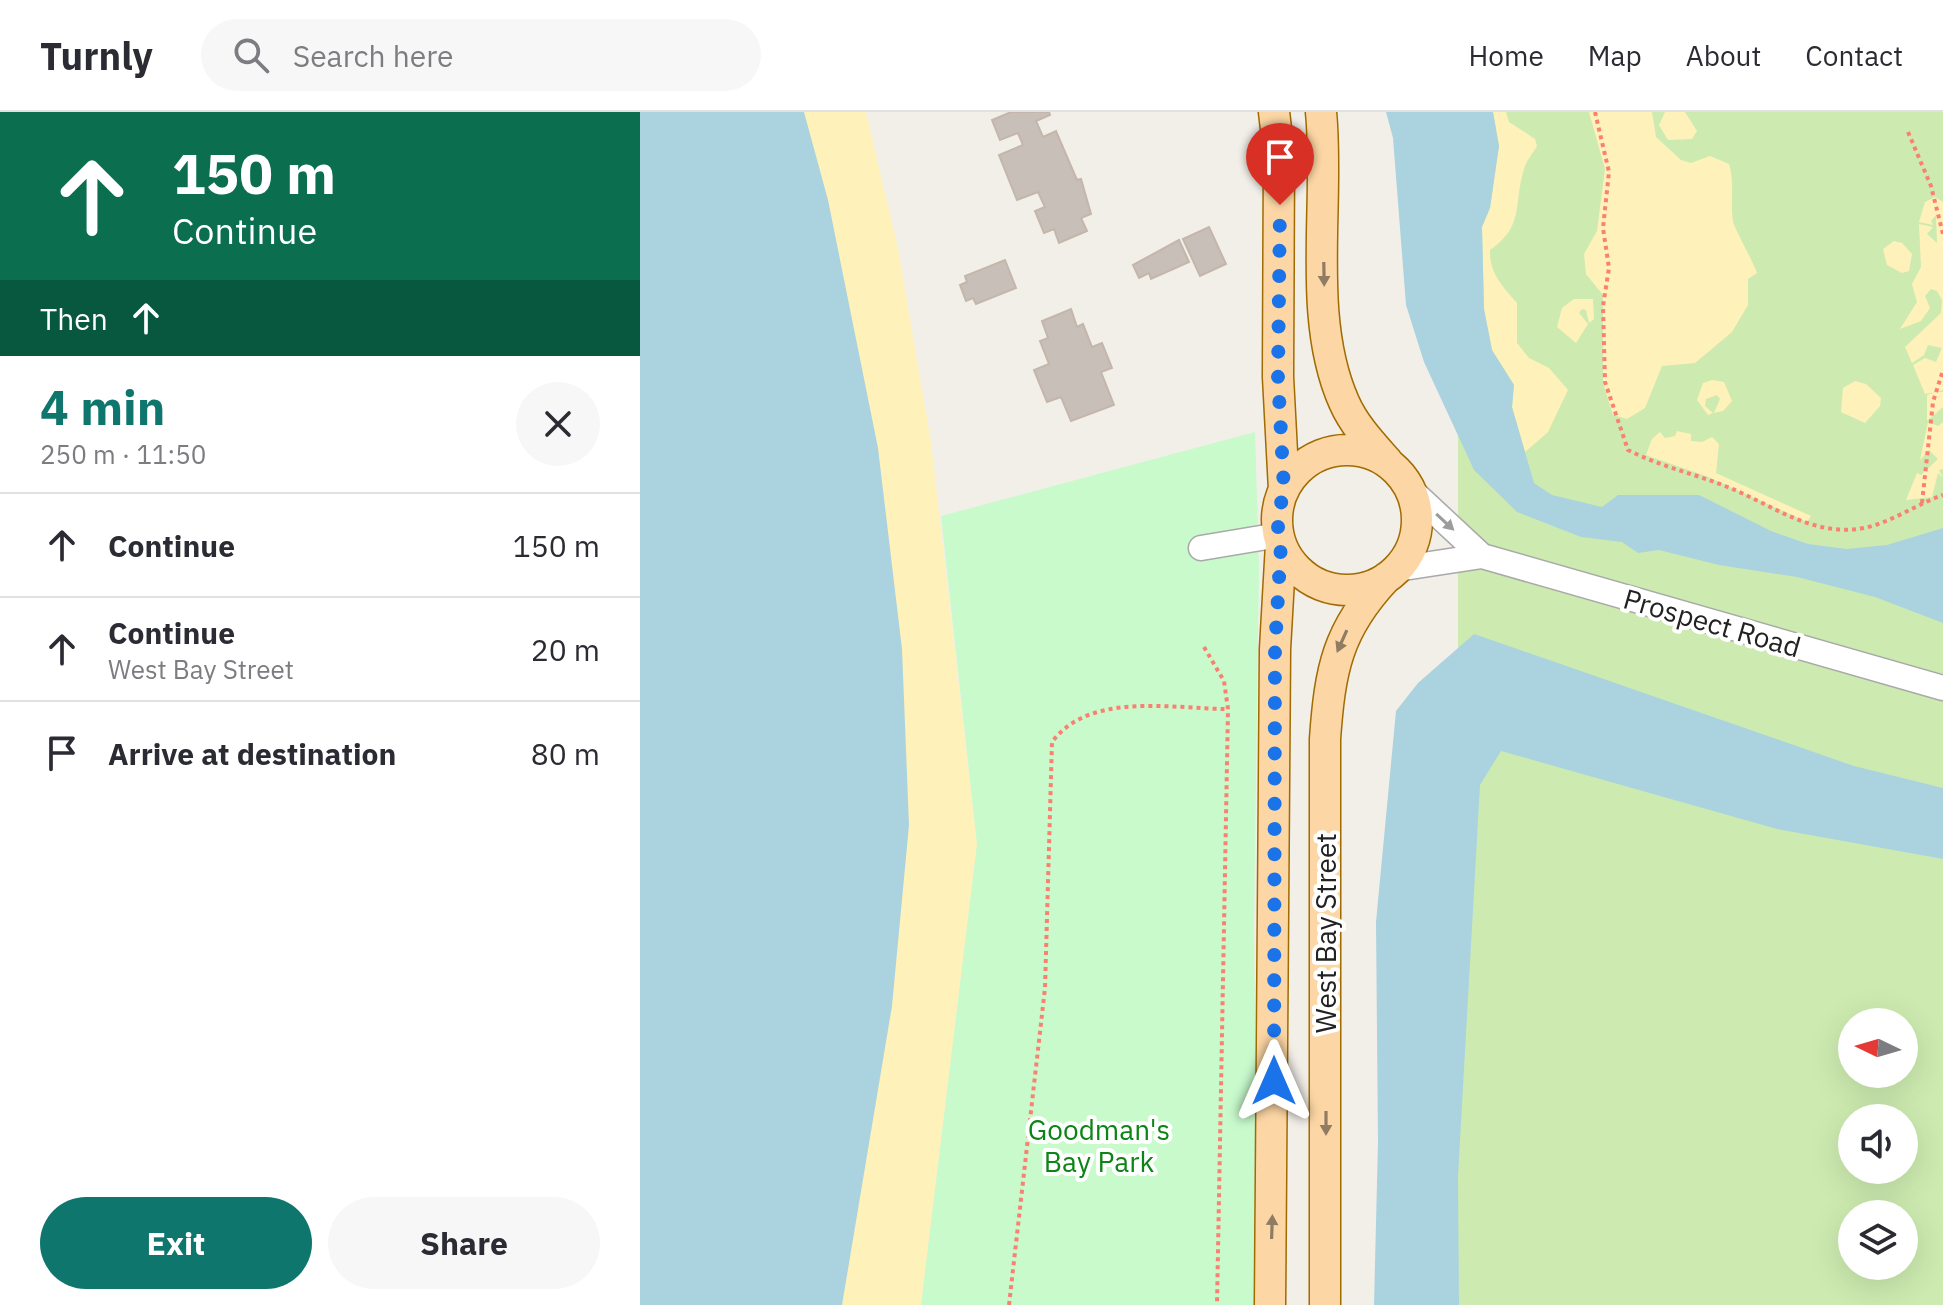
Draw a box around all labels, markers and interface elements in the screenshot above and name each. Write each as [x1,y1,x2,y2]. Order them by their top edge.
search box [201,19,761,91]
text: Turnly [40,31,153,80]
icon: search [229,33,273,77]
text: Search here [293,36,454,75]
text: Home [1468,37,1544,74]
text: Map [1588,37,1642,74]
text: About [1686,37,1761,74]
text: Contact [1805,37,1903,74]
pin [1246,123,1314,205]
icon: arrive [1258,135,1302,179]
text: 150 m [172,137,336,209]
icon: ahead [40,144,144,248]
text: Continue [172,207,317,254]
one-way arrow [1318,262,1331,287]
icon: ahead [124,296,168,340]
text: Then [40,299,108,338]
text: 4 min [40,376,165,438]
button: close [516,382,600,466]
text: 250 m · 11:50 [40,437,206,471]
one-way arrow [1435,512,1454,530]
icon: ahead [40,523,84,567]
text: Continue [108,526,235,565]
text: 150 m [513,526,600,565]
street label: Prospect Road [1619,580,1805,665]
text: Continue [108,613,235,652]
icon: ahead [40,627,84,671]
text: 20 m [531,630,600,669]
one-way arrow [1335,630,1348,653]
text: West Bay Street [108,652,294,686]
icon: arrive [40,731,84,775]
text: Arrive at destination [108,734,396,773]
text: 80 m [531,734,600,773]
street label: West Bay Street [1307,833,1344,1033]
north arrow [1838,1008,1918,1088]
map controls [1838,1008,1918,1280]
position arrow [1232,1039,1316,1123]
button: sound [1838,1104,1918,1184]
park label: Goodman's Bay Park [1028,1111,1170,1180]
one-way arrow [1320,1111,1332,1136]
button: Exit [40,1197,312,1289]
button: Share [328,1197,600,1289]
button: layers [1838,1200,1918,1280]
one-way arrow [1266,1214,1279,1239]

